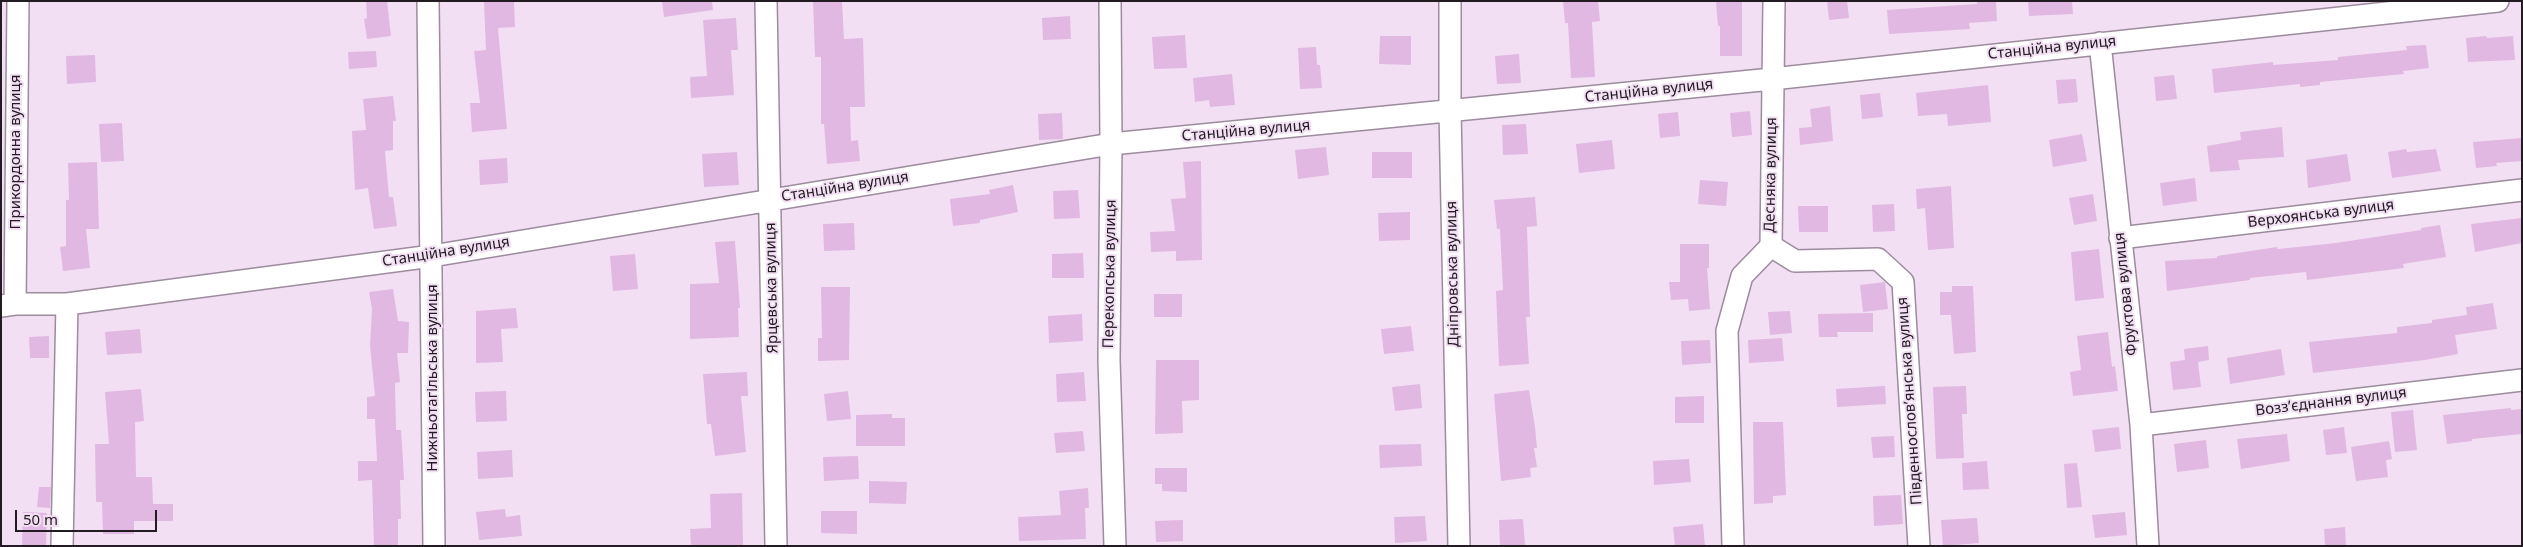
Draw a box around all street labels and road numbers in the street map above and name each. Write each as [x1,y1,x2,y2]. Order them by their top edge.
street label: Станційна вулиця [1987,32,2117,64]
street label: Прикордонна вулиця [7,75,25,229]
street label: Станційна вулиця [1584,75,1714,107]
street label: Станційна вулиця [1181,116,1311,146]
street label: Десняка вулиця [1761,117,1781,233]
street label: Станційна вулиця [780,168,910,206]
street label: Верхоянська вулиця [2247,196,2395,232]
street label: Перекопська вулиця [1100,199,1120,349]
street label: Дніпровська вулиця [1443,201,1463,347]
street label: Ярцевська вулиця [762,222,782,354]
street label: Фруктова вулиця [2111,231,2141,357]
street label: Станційна вулиця [381,233,511,271]
street label: Нижньотагільська вулиця [424,284,442,472]
street label: Південнослов’янська вулиця [1894,296,1926,506]
street label: Возз’єднання вулиця [2254,384,2408,420]

